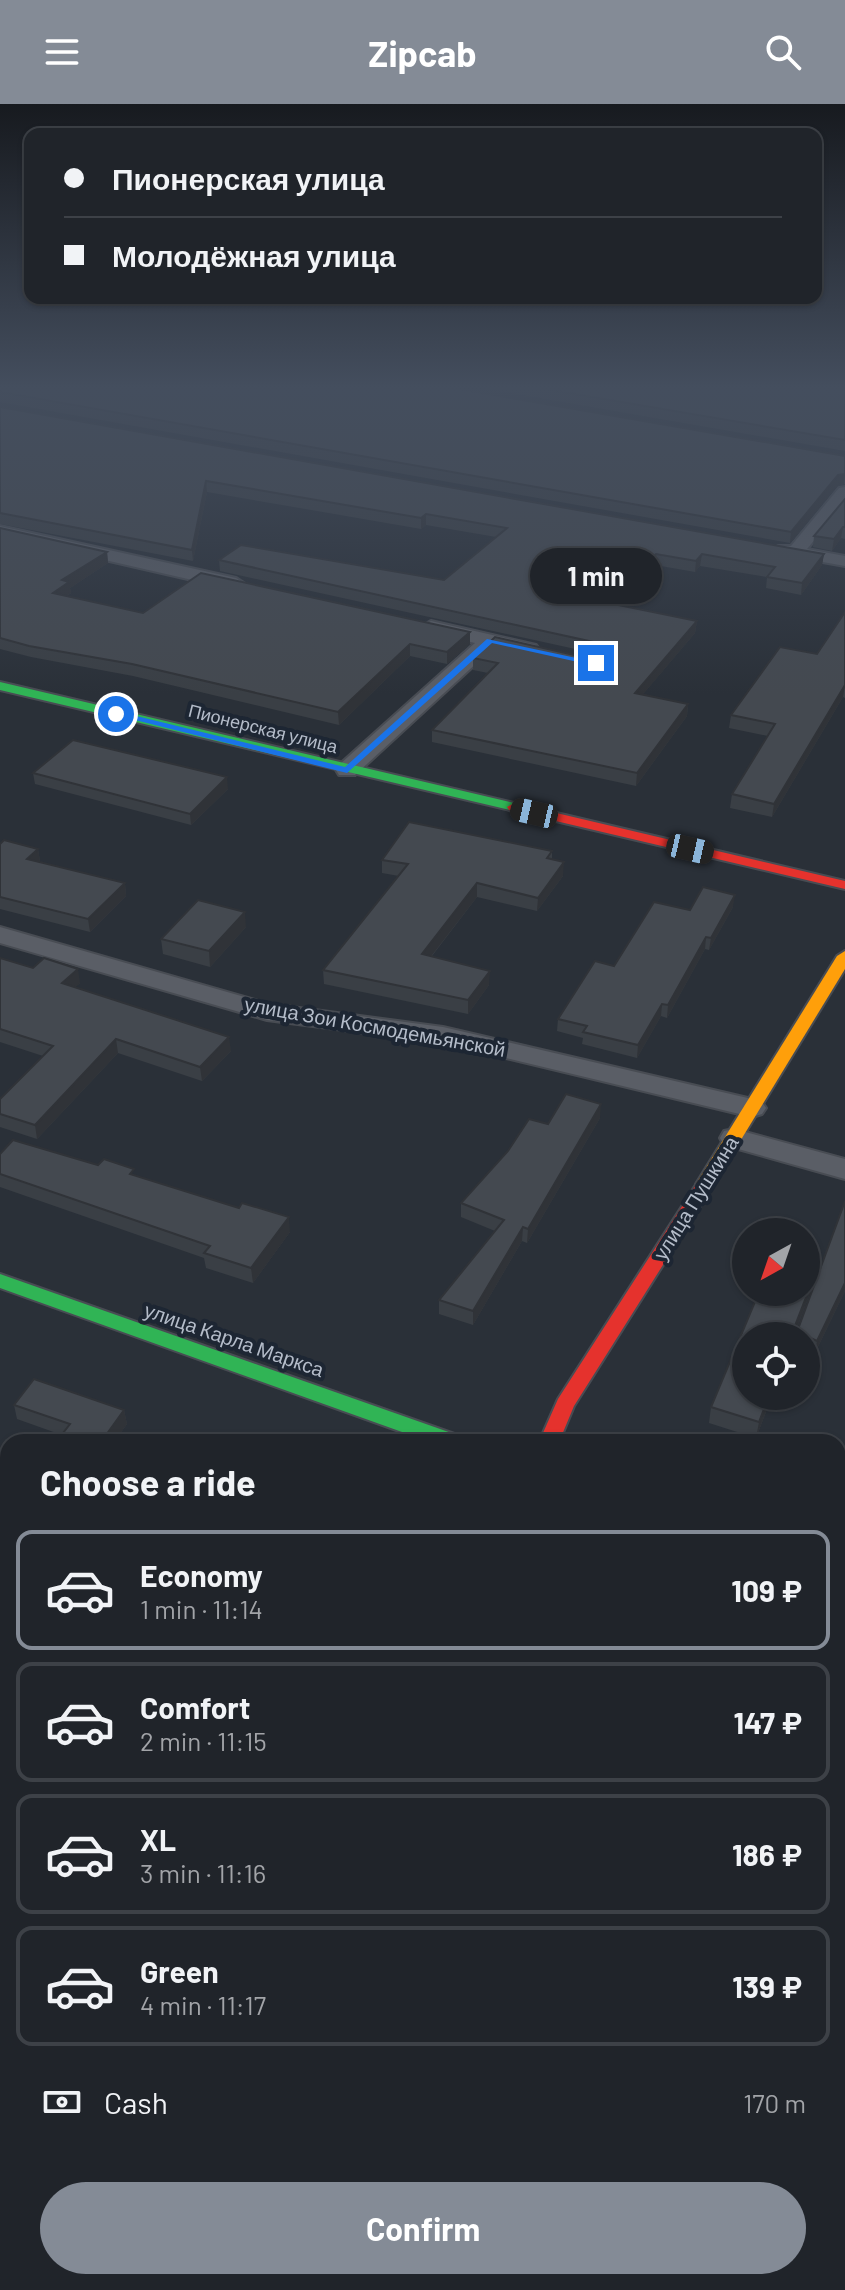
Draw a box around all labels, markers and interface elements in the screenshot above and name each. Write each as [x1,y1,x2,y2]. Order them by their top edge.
icon: menu [40,30,84,74]
icon: search [761,30,805,74]
text: Zipcab [368,31,477,74]
text: Пионерская улица [112,160,385,196]
text: Молодёжная улица [112,237,396,273]
callout: 1 min [530,547,662,603]
text: 1 min [568,560,624,591]
route end [578,645,614,681]
route start [98,696,134,732]
street label: Пионерская улица [186,699,341,757]
car [508,796,560,830]
car [664,832,716,866]
street label: улица Зои Космодемьянской [243,991,508,1061]
street label: улица Пушкина [647,1130,743,1264]
north arrow [732,1218,820,1306]
map controls [732,1218,820,1410]
street label: улица Карла Маркса [141,1297,328,1381]
button: locate [732,1322,820,1410]
text: Choose a ride [40,1460,256,1503]
icon: car [44,1554,116,1626]
text: Economy [140,1557,263,1593]
text: 109 ₽ [731,1572,802,1608]
text: 1 min · 11:14 [140,1593,263,1624]
icon: car [44,1686,116,1758]
text: Comfort [140,1689,250,1725]
text: 147 ₽ [733,1704,802,1740]
text: 2 min · 11:15 [140,1725,267,1756]
icon: car [44,1818,116,1890]
text: XL [140,1821,176,1857]
text: 186 ₽ [732,1836,802,1872]
text: 3 min · 11:16 [140,1857,266,1888]
icon: car [44,1950,116,2022]
text: Green [140,1953,219,1989]
text: 139 ₽ [732,1968,802,2004]
text: 4 min · 11:17 [140,1989,266,2020]
icon: cash [40,2080,84,2124]
text: Cash [104,2084,168,2120]
text: 170 m [743,2087,806,2118]
button: Confirm [40,2182,806,2274]

